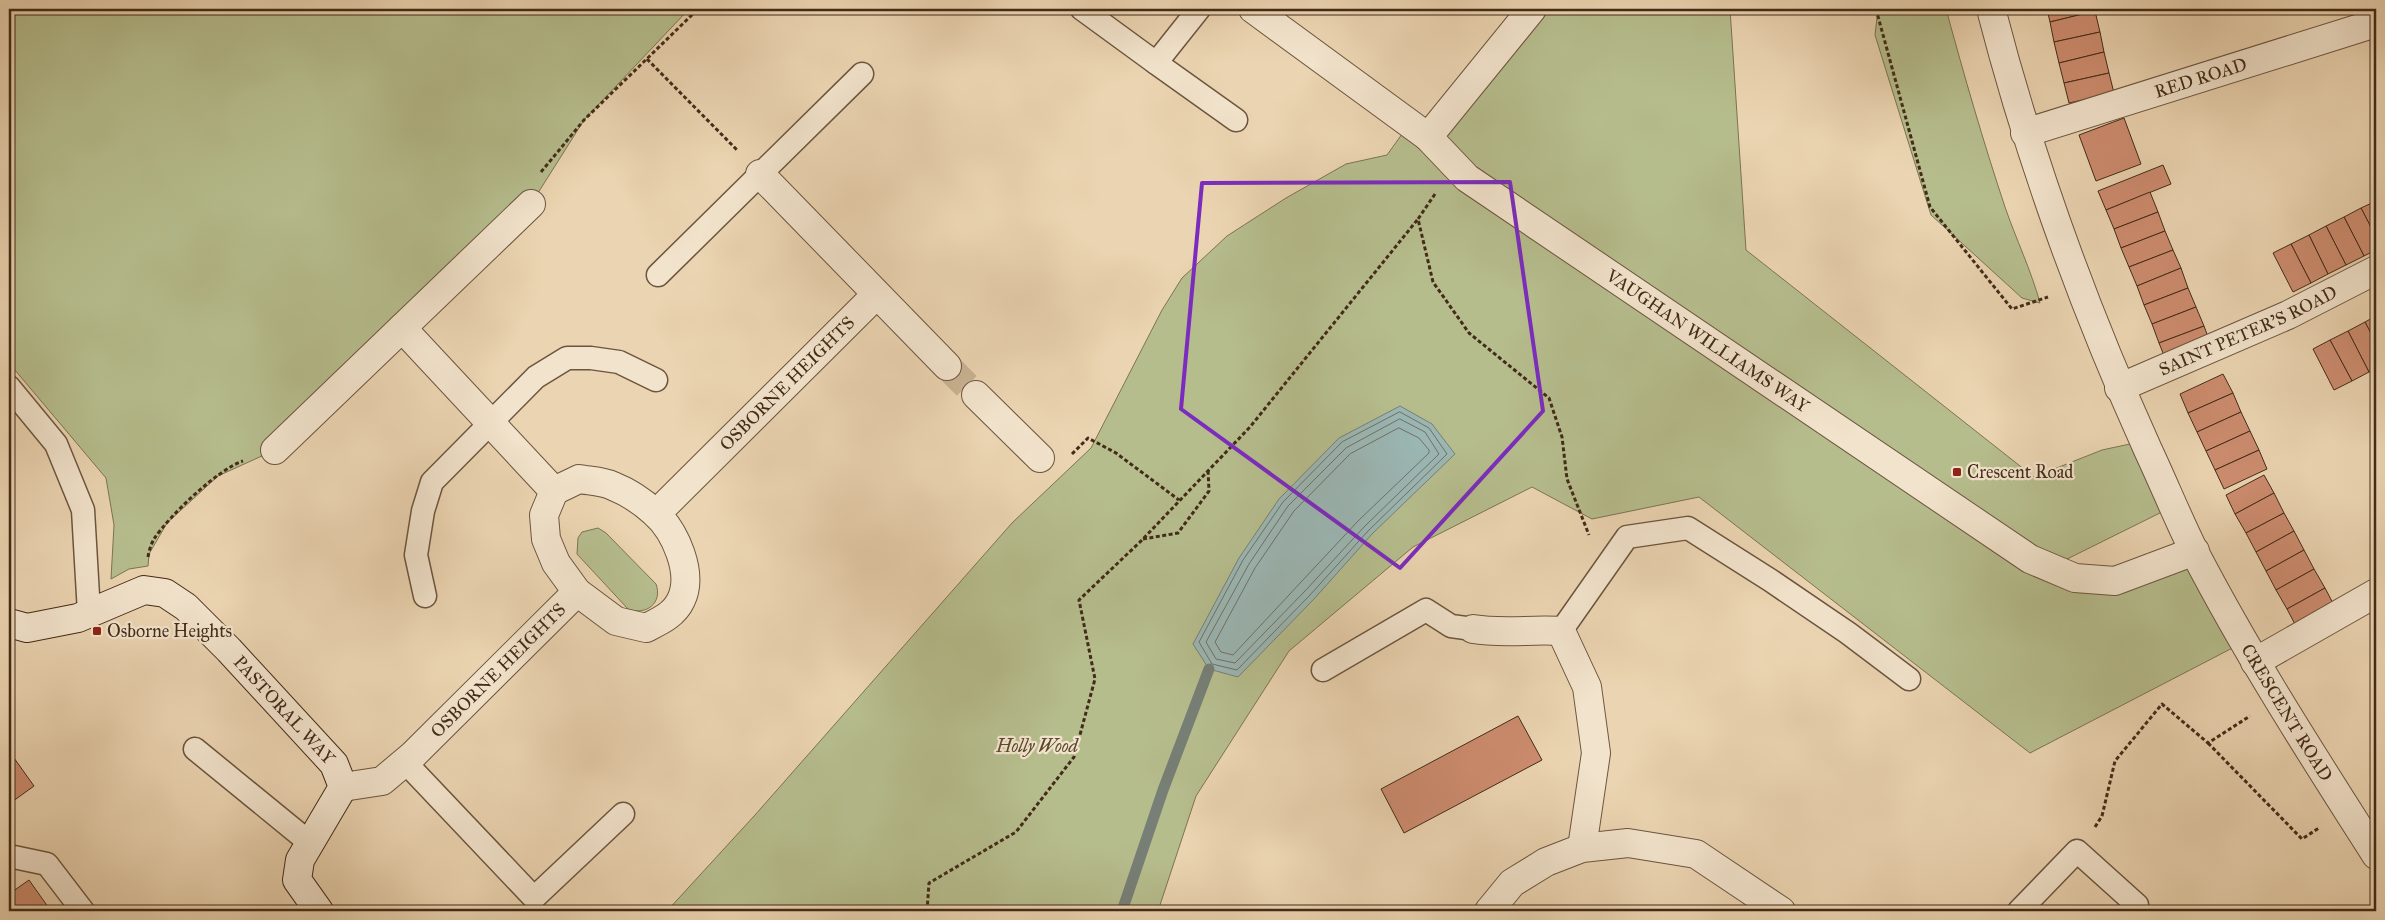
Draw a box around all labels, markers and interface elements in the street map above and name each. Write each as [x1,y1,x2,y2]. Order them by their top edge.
street label: RED ROAD [2152,53,2250,103]
street label: VAUGHAN WILLIAMS WAY [1601,264,1814,418]
street label: SAINT PETER'S ROAD [2155,281,2341,380]
street label: OSBORNE HEIGHTS [715,312,859,455]
place label: Crescent Road [1967,461,2073,483]
marker: Crescent Road [1951,466,1963,478]
street label: OSBORNE HEIGHTS [426,599,570,742]
place label: Osborne Heights [107,620,232,643]
marker: Osborne Heights [91,625,103,637]
street label: CRESCENT ROAD [2237,640,2337,785]
street label: PASTORAL WAY [229,651,340,769]
park label: Holly Wood [995,735,1080,757]

